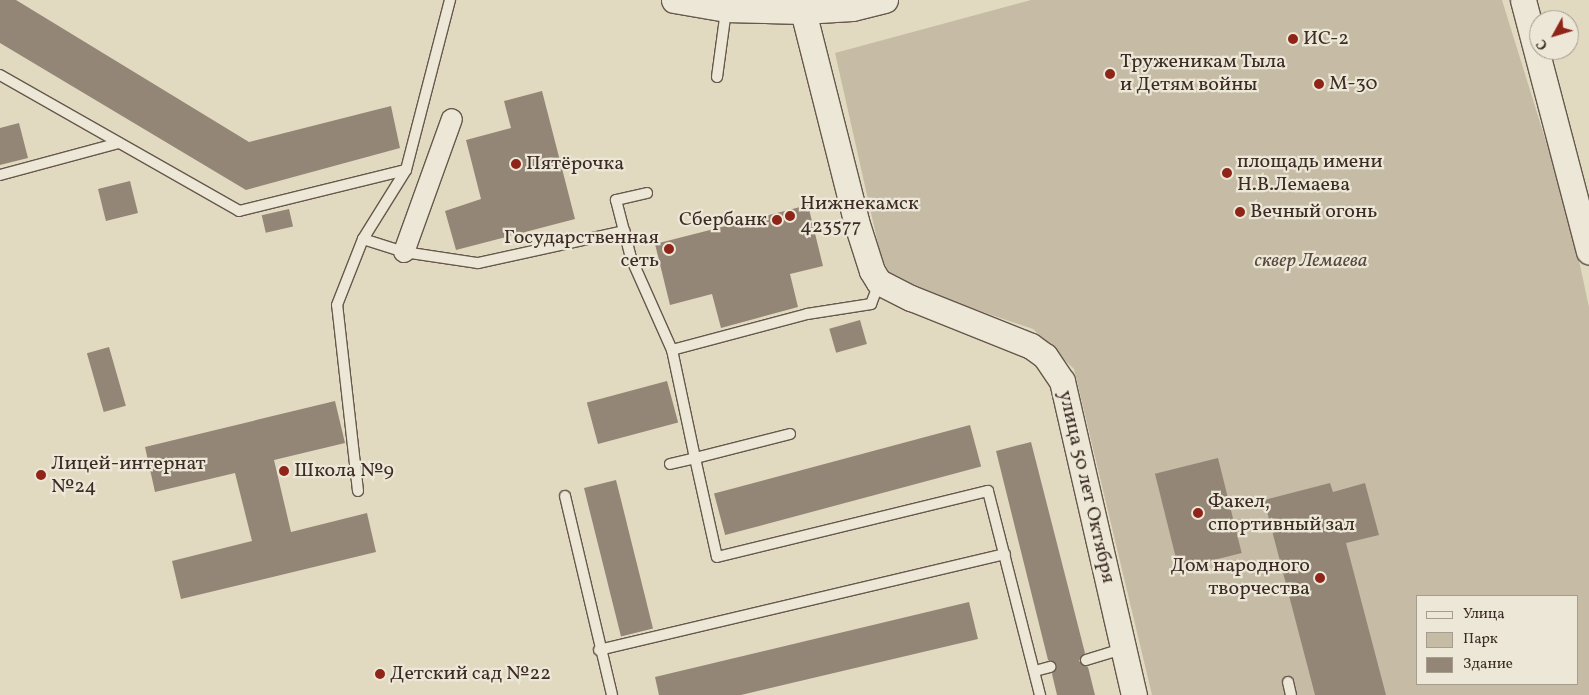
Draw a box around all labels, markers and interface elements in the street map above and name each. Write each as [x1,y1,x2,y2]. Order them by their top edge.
north arrow [1529,10,1579,60]
place label: ИС-2 [1303,27,1349,51]
marker: ИС-2 [1287,33,1299,45]
text: С [1533,35,1553,54]
place label: Труженикам Тыла и Детям войны [1120,50,1287,97]
marker: Труженикам Тыла и Детям войны [1104,68,1116,80]
place label: М-30 [1329,72,1377,96]
marker: М-30 [1313,78,1325,90]
place label: площадь имени Н.В.Лемаева [1237,150,1383,197]
place label: Пятёрочка [526,152,624,176]
marker: Пятёрочка [510,158,522,170]
marker: площадь имени Н.В.Лемаева [1221,167,1233,179]
place label: Нижнекамск 423577 [800,193,919,240]
place label: Вечный огонь [1250,200,1377,224]
marker: Вечный огонь [1234,206,1246,218]
place label: Сбербанк [679,208,767,232]
marker: Нижнекамск 423577 [784,210,796,222]
marker: Сбербанк [771,214,783,226]
place label: Государственная сеть [504,226,659,273]
marker: Государственная сеть [663,243,675,255]
park label: сквер Лемаева [1255,249,1367,273]
street label: улица 50 лет Октября [1052,388,1120,586]
place label: Лицей-интернат №24 [51,452,206,499]
place label: Школа №9 [294,459,394,483]
marker: Школа №9 [278,465,290,477]
marker: Лицей-интернат №24 [35,469,47,481]
place label: Факел, спортивный зал [1208,490,1355,537]
marker: Факел, спортивный зал [1192,507,1204,519]
place label: Дом народного творчества [1171,554,1310,601]
marker: Дом народного творчества [1314,572,1326,584]
legend [1416,595,1579,685]
text: Улица [1463,604,1505,625]
text: Парк [1463,629,1498,650]
text: Здание [1463,654,1513,675]
place label: Детский сад №22 [390,662,551,686]
marker: Детский сад №22 [374,668,386,680]

